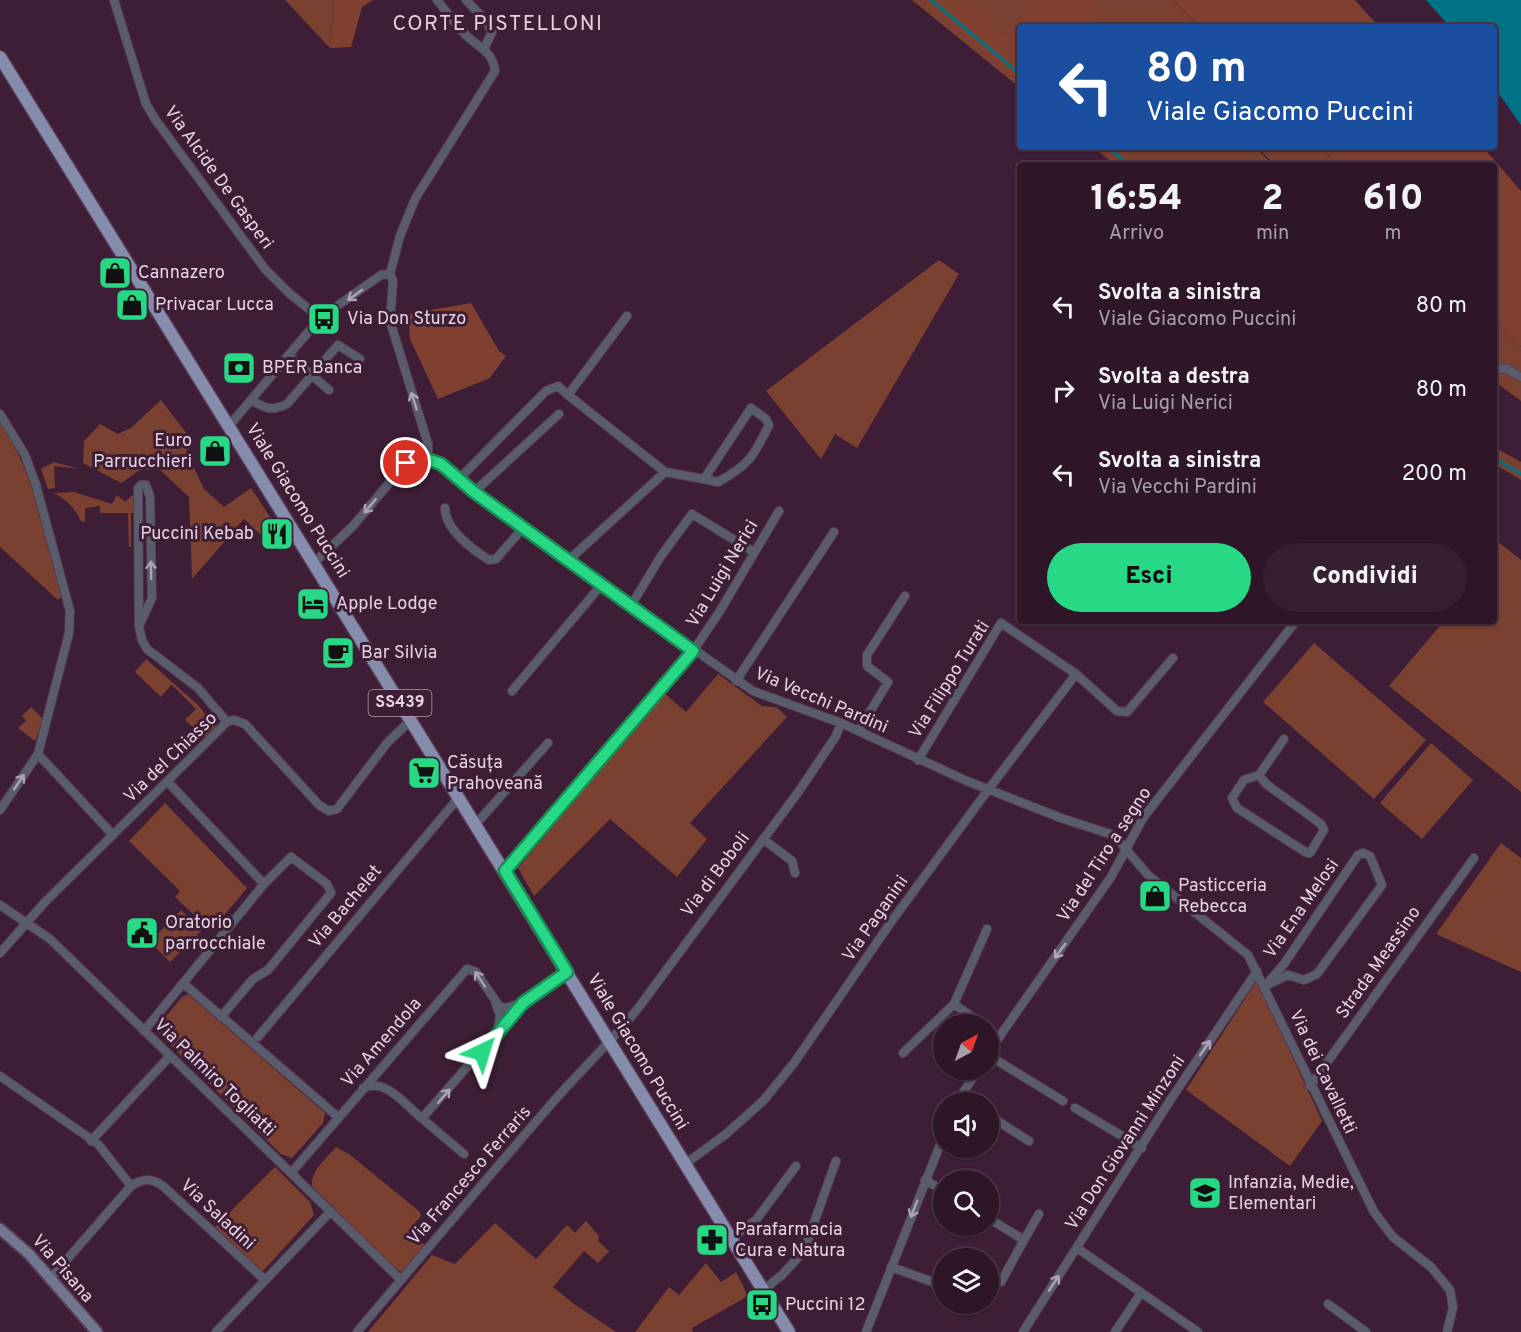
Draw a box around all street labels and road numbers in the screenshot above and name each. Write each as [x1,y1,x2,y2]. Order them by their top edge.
street label: Via Alcide De Gasperi [158,102,278,254]
street label: Viale Giacomo Puccini [240,419,354,583]
street label: Via Luigi Nerici [682,516,764,632]
street label: Via Filippo Turati [904,617,996,743]
street label: Via Vecchi Pardini [751,662,891,740]
road number: SS439 [368,690,432,716]
street label: Via del Chiasso [119,708,223,808]
street label: Via del Tiro a segno [1053,783,1157,927]
street label: Via di Boboli [677,828,755,922]
street label: Via Ena Melosi [1259,855,1345,963]
street label: Via Bachelet [304,861,388,953]
street label: Via Paganini [838,871,914,967]
street label: Strada Meassino [1332,902,1426,1024]
street label: Viale Giacomo Puccini [581,970,693,1134]
street label: Via Amendola [337,993,427,1093]
street label: Via dei Cavalletti [1283,1006,1361,1138]
street label: Via Palmiro Togliatti [148,1014,280,1142]
street label: Via Don Giovanni Minzoni [1061,1051,1191,1235]
street label: Via Francesco Ferraris [403,1101,537,1251]
street label: Via Saladini [175,1174,259,1256]
street label: Via Pisana [26,1230,98,1308]

